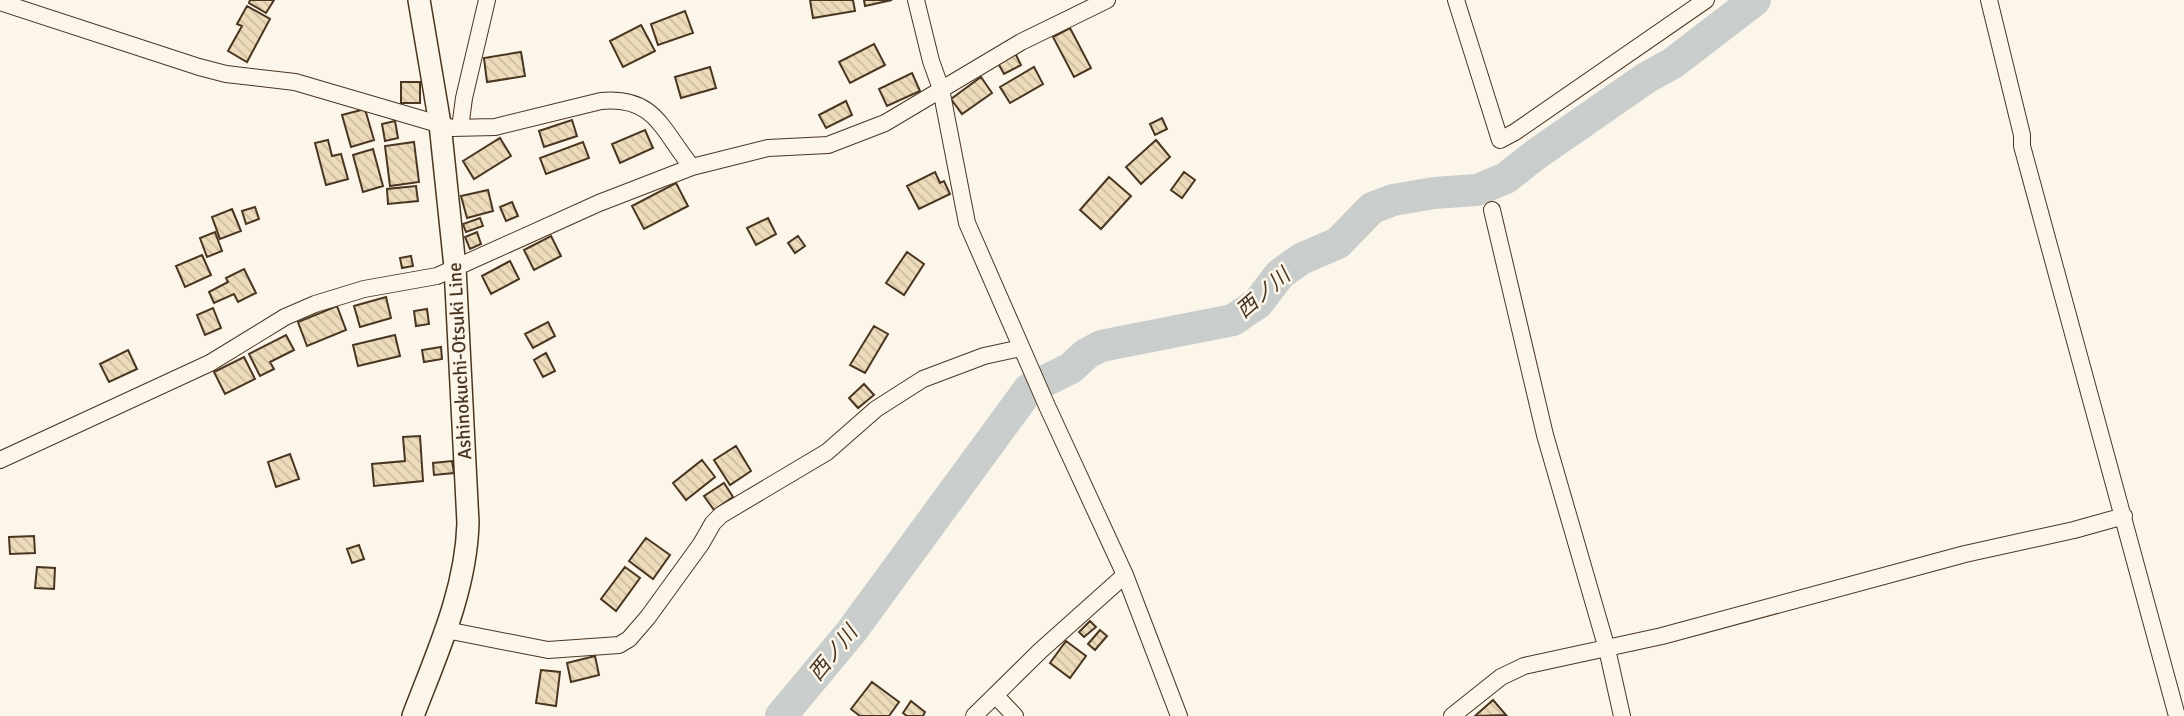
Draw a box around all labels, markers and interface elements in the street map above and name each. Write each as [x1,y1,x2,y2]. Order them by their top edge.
water label: 西ノ川 [1231,261,1297,323]
street label: Ashinokuchi-Otsuki Line [443,262,477,460]
water label: 西ノ川 [803,619,864,686]

